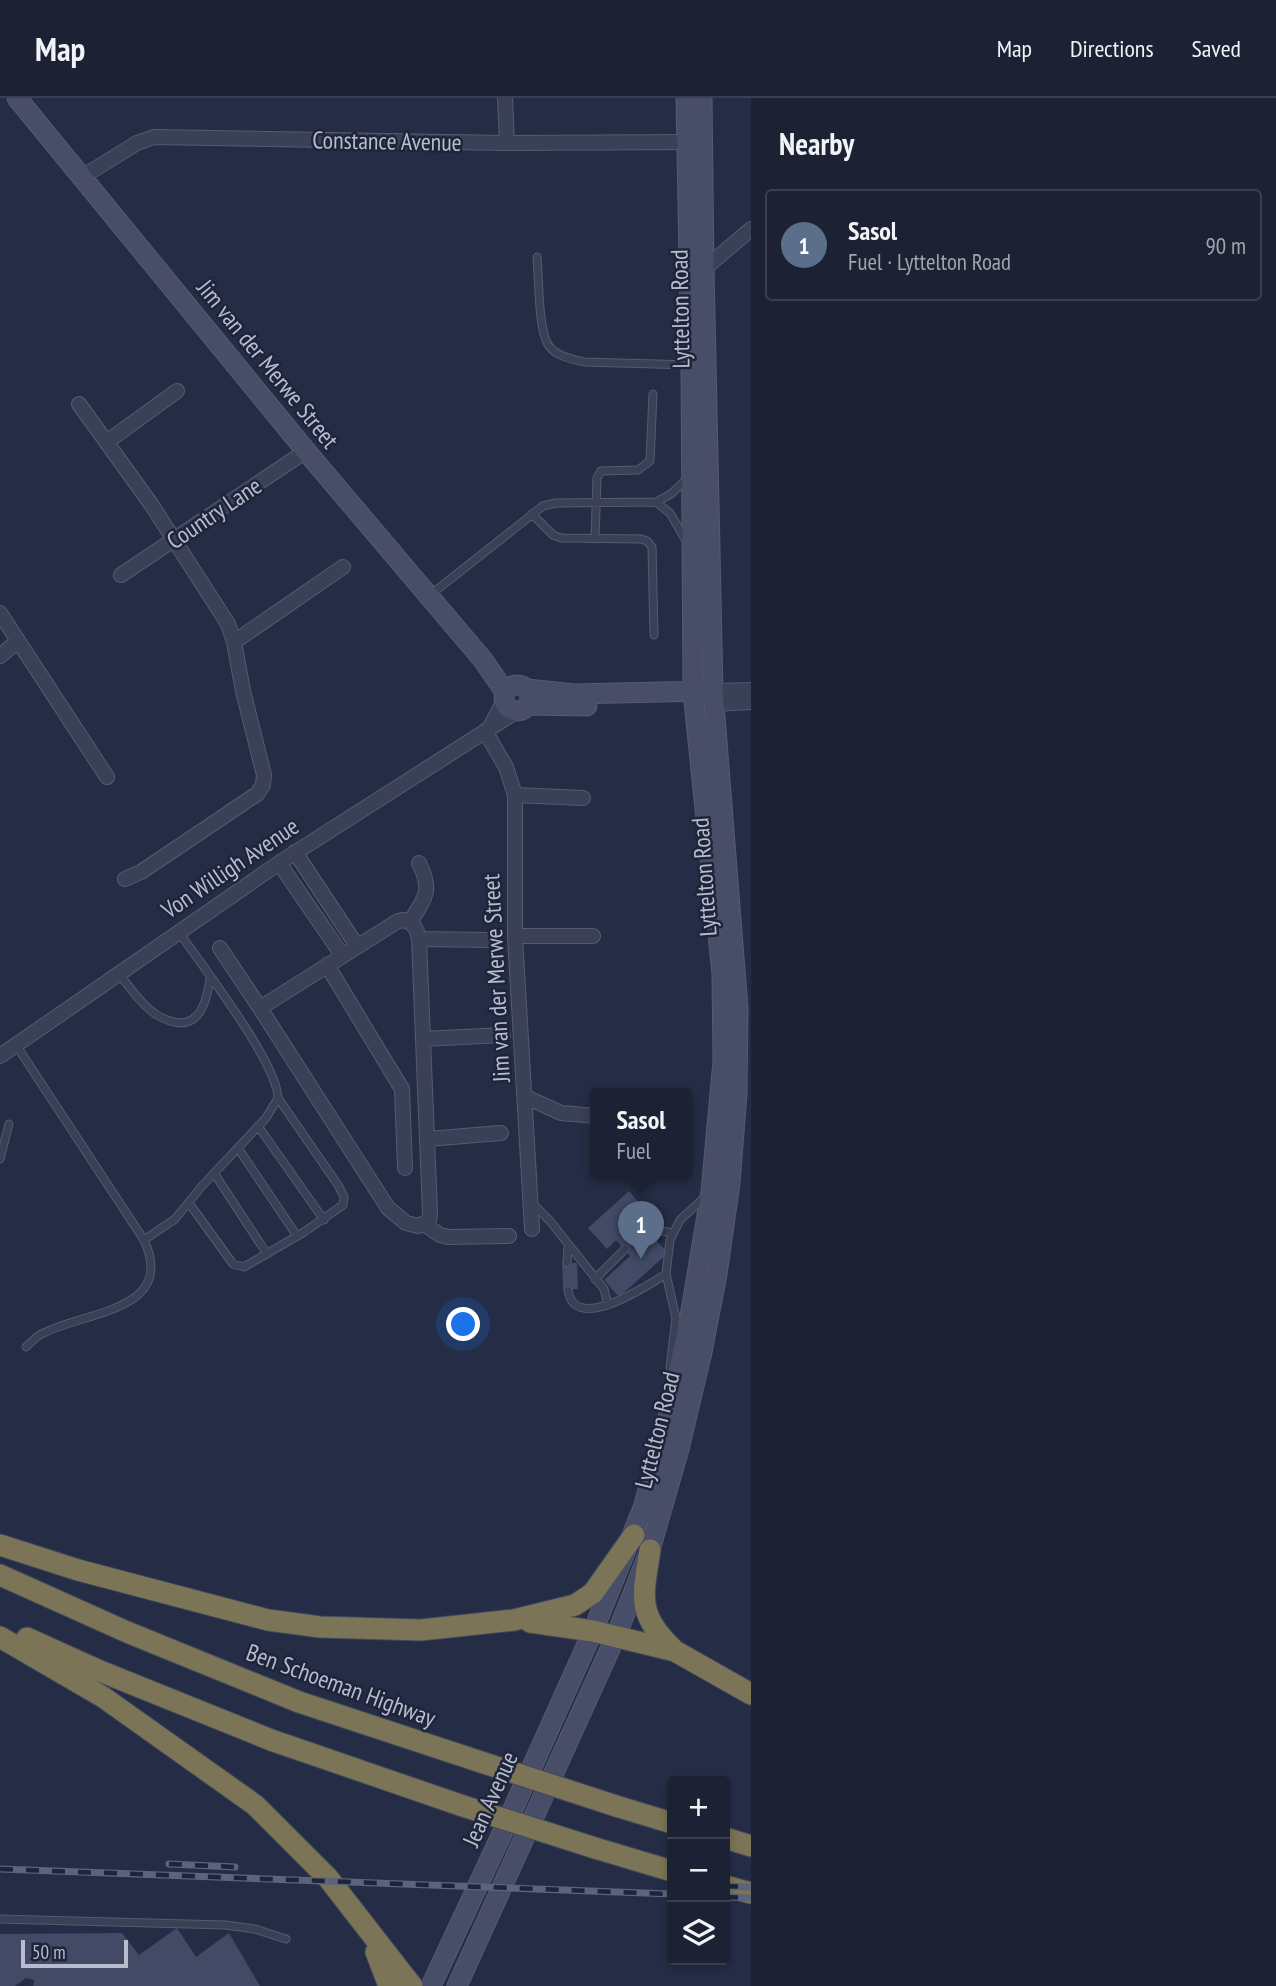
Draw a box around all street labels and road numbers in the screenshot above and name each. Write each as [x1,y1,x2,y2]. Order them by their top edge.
street label: Constance Avenue [312,124,462,158]
street label: Lyttelton Road [663,249,697,369]
street label: Jim van der Merwe Street [190,272,346,455]
street label: Country Lane [161,470,267,556]
street label: Von Willigh Avenue [154,811,305,926]
street label: Lyttelton Road [684,817,724,937]
street label: Jim van der Merwe Street [475,873,517,1084]
street label: Lyttelton Road [628,1369,686,1491]
street label: Ben Schoeman Highway [242,1636,440,1734]
street label: Jean Avenue [455,1747,525,1852]

